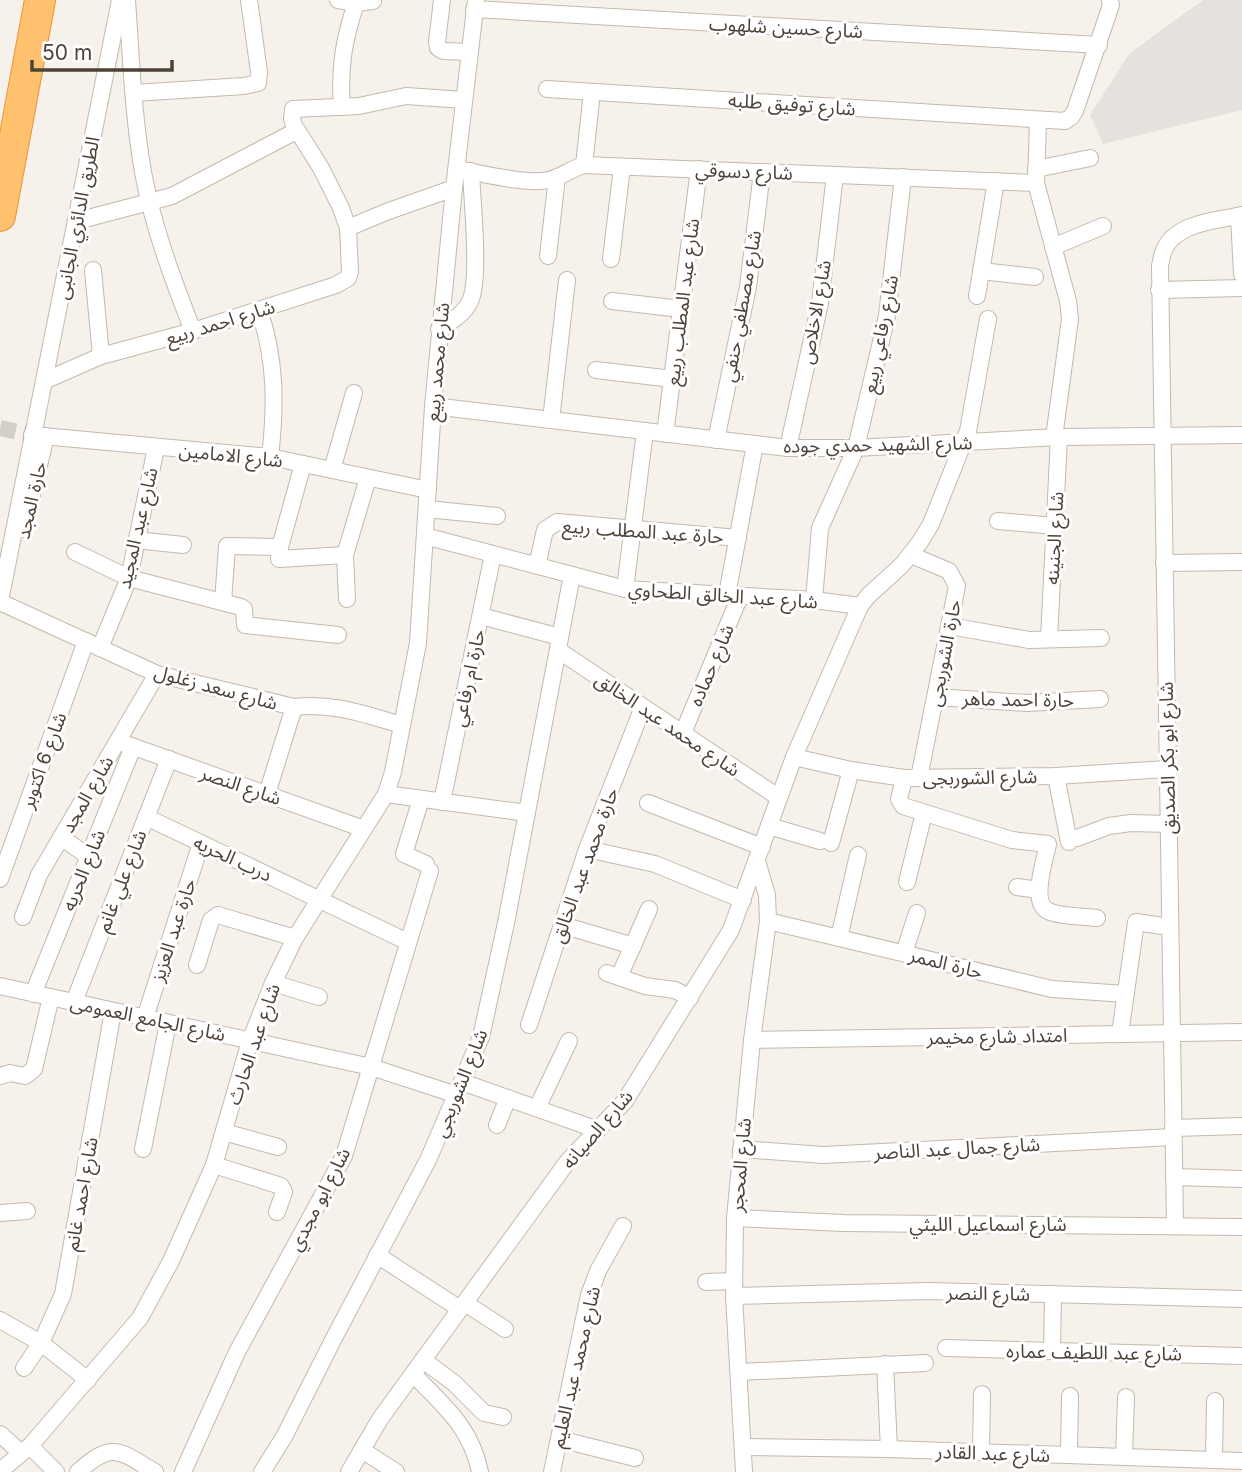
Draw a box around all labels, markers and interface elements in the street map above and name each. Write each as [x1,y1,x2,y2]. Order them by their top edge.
street label: شارع حسين شلهوب [708,12,864,45]
scale bar [32,28,172,72]
text: 50 m [42,40,92,65]
street label: شارع توفيق طلبه [727,89,856,122]
street label: الطريق الدائري الجانبى [50,135,108,302]
street label: شارع دسوقي [695,158,793,188]
street label: شارع عبد المطلب ربيع [661,217,707,387]
street label: شارع مصطفي حنفي [717,228,770,384]
street label: شارع الاخلاص [795,258,838,366]
street label: شارع رفاعي ربيع [858,273,907,396]
street label: شارع احمد ربيع [163,295,279,353]
street label: شارع محمد ربيع [421,301,457,423]
street label: شارع الشهيد حمدي جوده [783,431,973,461]
street label: شارع الامامين [178,439,284,474]
street label: حارة المجد [11,459,52,541]
street label: شارع عبد المجيد [112,465,165,591]
street label: شارع الجنينه [1041,491,1070,585]
street label: حارة عبد المطلب ربيع [561,514,725,552]
street label: شارع عبد الخالق الطحاوي [627,577,819,617]
street label: حارة الشوربجى [923,598,966,708]
street label: شارع حماده [684,621,741,710]
street label: حارة ام رفاعي [447,627,493,730]
street label: شارع سعد زغلول [151,660,280,717]
street label: شارع محمد عبد الخالق [590,667,745,783]
street label: شارع ابو بكر الصديق [1155,681,1182,834]
street label: حارة احمد ماهر [961,687,1074,712]
street label: شارع 6 اكتوبر [15,709,73,813]
street label: شارع المجد [56,752,120,838]
street label: شارع النصر [196,761,284,812]
street label: شارع الشوربجى [923,765,1038,792]
street label: حارة محمد عبد الخالق [546,784,623,946]
street label: شارع الحريه [57,826,112,915]
street label: شارع علي غانم [91,827,155,937]
street label: درب الحريه [190,830,276,887]
street label: حارة عبد العزيز [146,876,201,986]
street label: حارة الممر [906,943,985,984]
street label: شارع عبد الحارث [222,980,287,1109]
street label: شارع الجامع العمومى [68,991,228,1049]
street label: امتداد شارع مخيمر [925,1024,1068,1051]
street label: شارع الشوربجي [428,1026,496,1142]
street label: شارع الصيانه [557,1085,639,1175]
street label: شارع المحجر [725,1117,758,1214]
street label: شارع جمال عبد الناصر [872,1133,1041,1166]
street label: شارع احمد غانم [60,1135,106,1253]
street label: شارع ابو مجدي [284,1144,358,1256]
street label: شارع اسماعيل الليثي [909,1213,1067,1239]
street label: شارع النصر [945,1281,1030,1308]
street label: شارع محمد عبد العليم [546,1284,608,1451]
street label: شارع عبد اللطيف عماره [1006,1339,1182,1368]
street label: شارع عبد القادر [934,1440,1051,1469]

